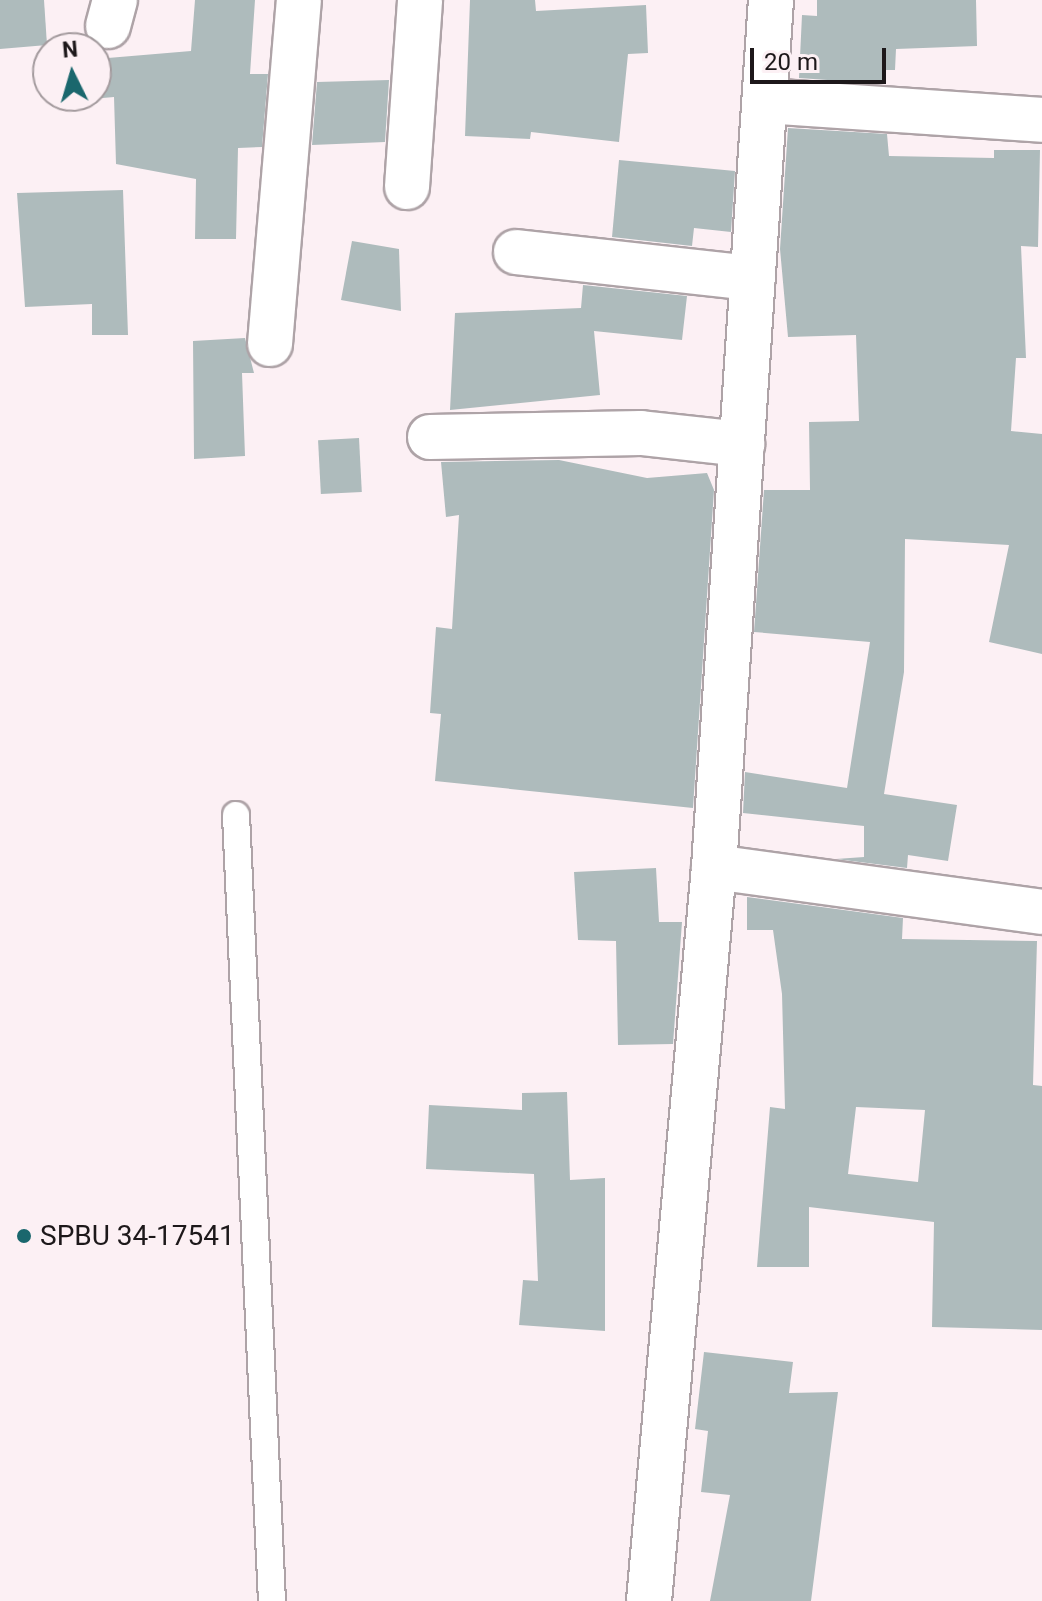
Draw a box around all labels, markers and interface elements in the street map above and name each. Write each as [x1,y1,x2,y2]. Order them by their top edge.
north arrow [32,32,112,112]
scale bar [754,32,890,82]
text: N [61,36,79,63]
text: 20 m [764,48,818,76]
place label: SPBU 34-17541 [40,1219,235,1253]
marker: SPBU 34-17541 [15,1227,33,1245]

